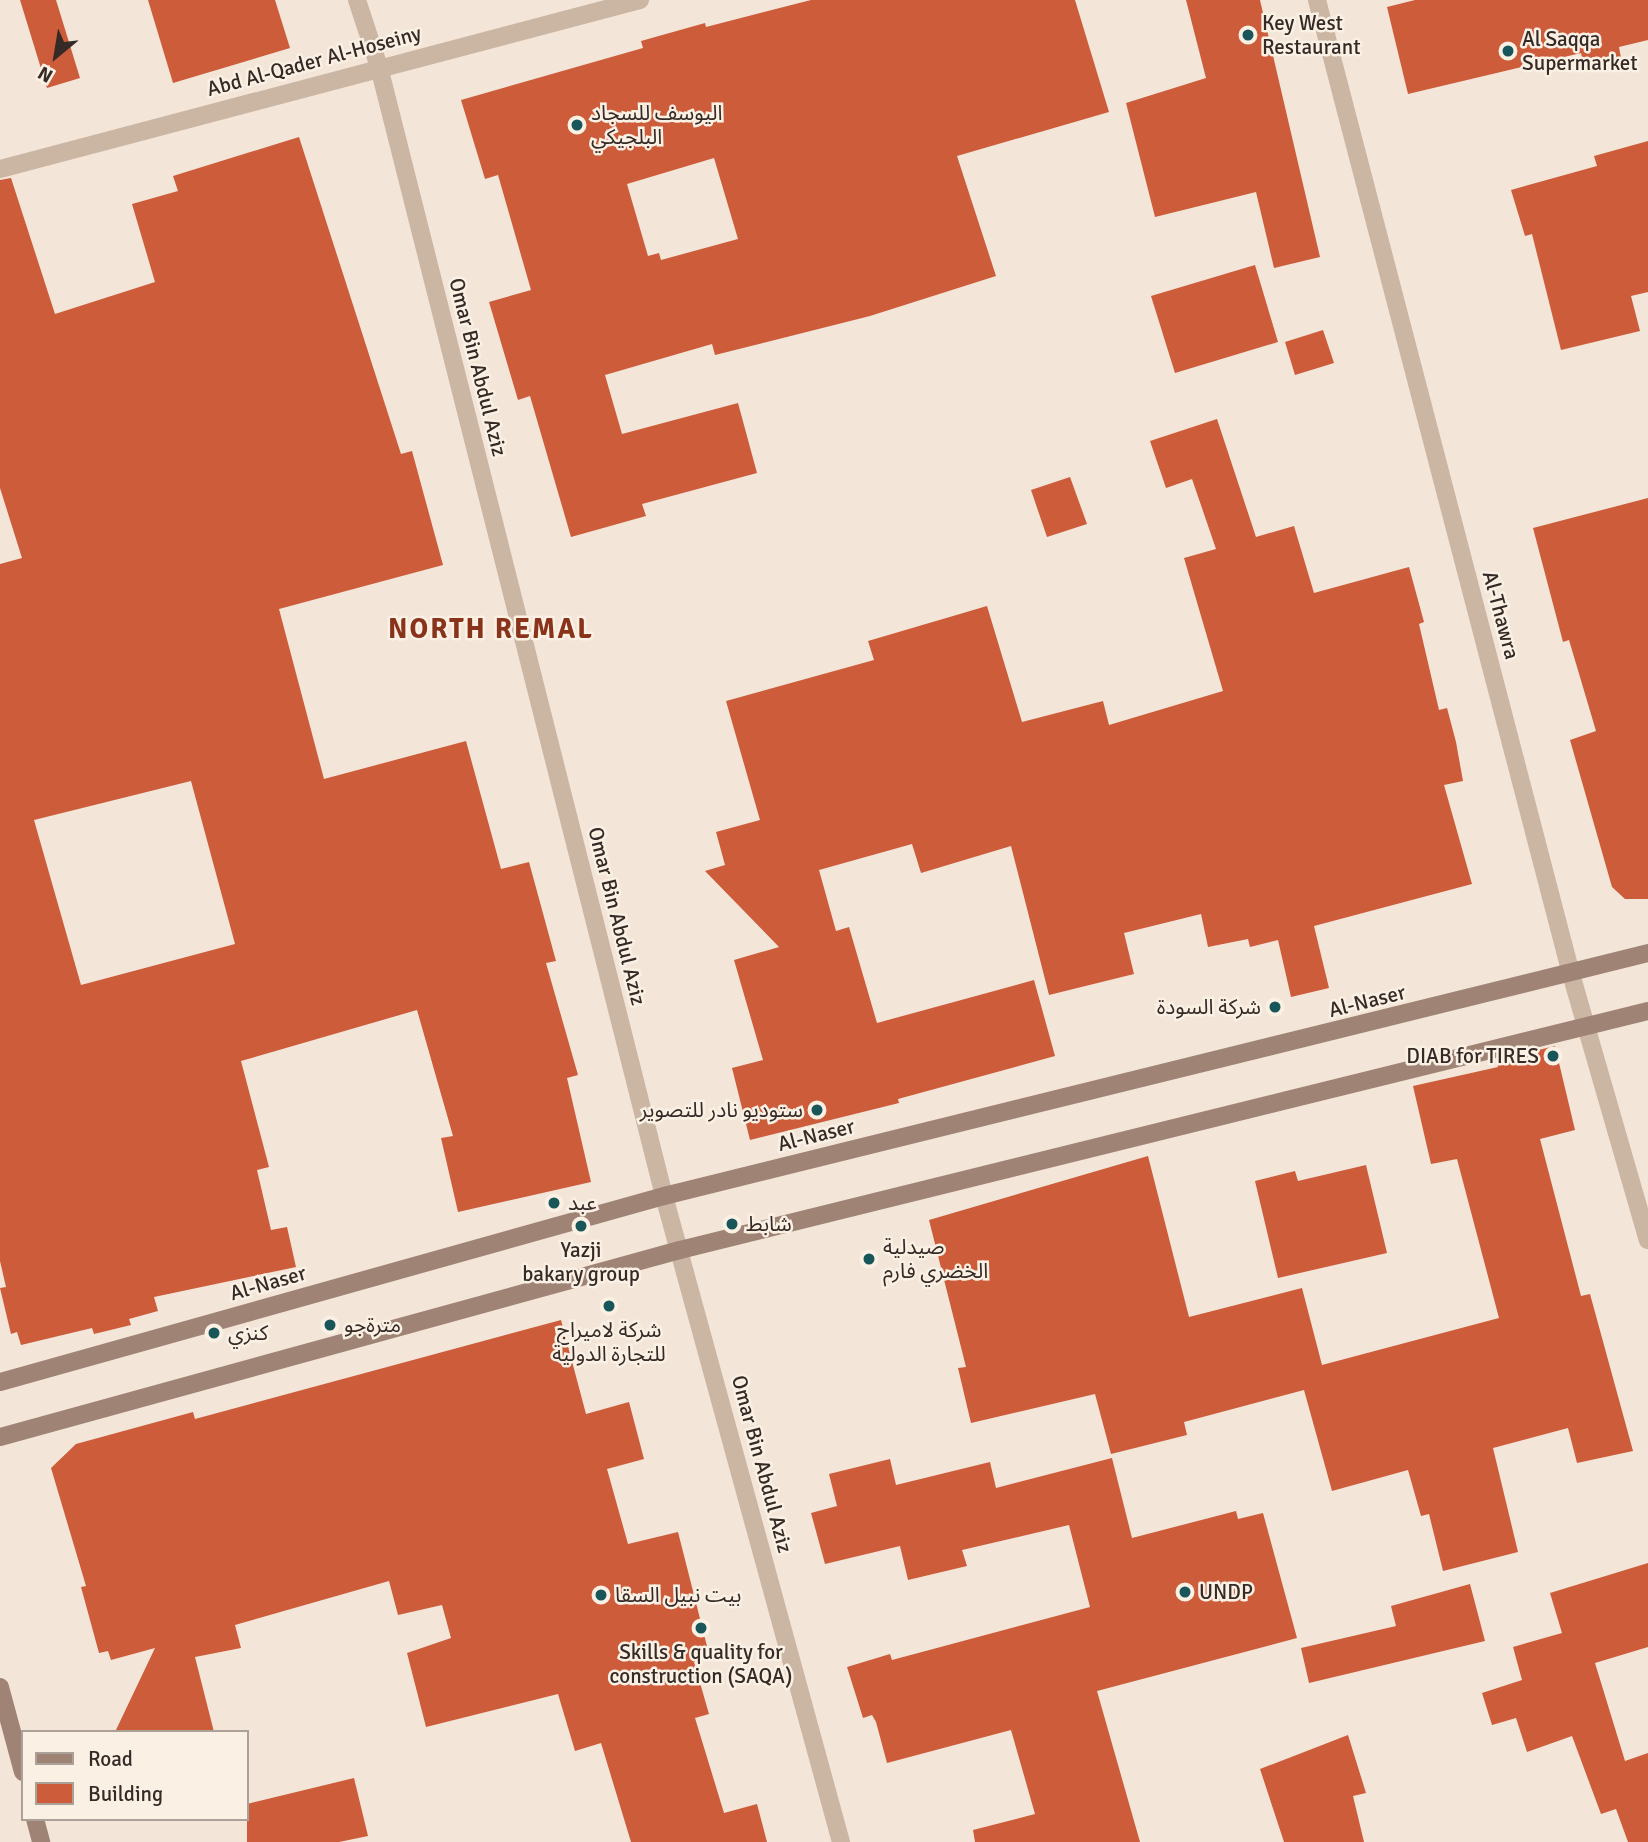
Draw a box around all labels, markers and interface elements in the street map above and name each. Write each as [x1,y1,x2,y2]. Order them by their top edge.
place label: Key West Restaurant [1262,10,1361,60]
street label: Abd Al-Qader Al-Hoseiny [204,20,424,102]
north arrow [21,21,91,91]
place label: Al Saqqa Supermarket [1522,26,1638,76]
marker: Key West Restaurant [1240,27,1256,43]
marker: Al Saqqa Supermarket [1500,43,1516,59]
text: N [34,60,57,88]
place label: اليوسف للسجاد البلجيكي [591,100,722,150]
marker: اليوسف للسجاد البلجيكي [569,117,585,133]
street label: Omar Bin Abdul Aziz [444,275,512,459]
street label: Al-Thawra [1477,568,1525,662]
district label: NORTH REMAL [389,612,593,646]
street label: Omar Bin Abdul Aziz [583,824,651,1008]
street label: Al-Naser [1326,979,1408,1023]
place label: شركة السودة [1157,994,1261,1020]
marker: شركة السودة [1267,999,1283,1015]
place label: DIAB for TIRES [1406,1043,1539,1069]
marker: DIAB for TIRES [1545,1048,1561,1064]
place label: ستوديو نادر للتصوير [640,1097,803,1123]
marker: ستوديو نادر للتصوير [809,1102,825,1118]
street label: Al-Naser [775,1113,857,1157]
place label: عبد [568,1190,597,1216]
marker: عبد [546,1195,562,1211]
place label: شابط [746,1211,792,1237]
marker: شابط [724,1216,740,1232]
marker: Yazji bakary group [573,1218,589,1234]
place label: صيدلية الخضري فارم [883,1234,988,1284]
place label: Yazji bakary group [522,1237,640,1287]
marker: صيدلية الخضري فارم [861,1251,877,1267]
street label: Al-Naser [227,1260,309,1306]
marker: شركة لاميراج للتجارة الدولية [601,1298,617,1314]
place label: مترةجو [344,1312,401,1338]
marker: مترةجو [322,1317,338,1333]
place label: شركة لاميراج للتجارة الدولية [552,1317,666,1367]
place label: كنزي [228,1320,268,1346]
marker: كنزي [206,1325,222,1341]
street label: Omar Bin Abdul Aziz [726,1373,798,1555]
place label: UNDP [1199,1579,1253,1605]
place label: بيت نبيل السقا [615,1582,742,1608]
marker: UNDP [1177,1584,1193,1600]
marker: بيت نبيل السقا [593,1587,609,1603]
marker: Skills & quality for construction (SAQA) [693,1620,709,1636]
place label: Skills & quality for construction (SAQA) [609,1639,793,1689]
legend [21,1730,248,1821]
text: Road [88,1746,133,1772]
text: Building [88,1781,163,1807]

